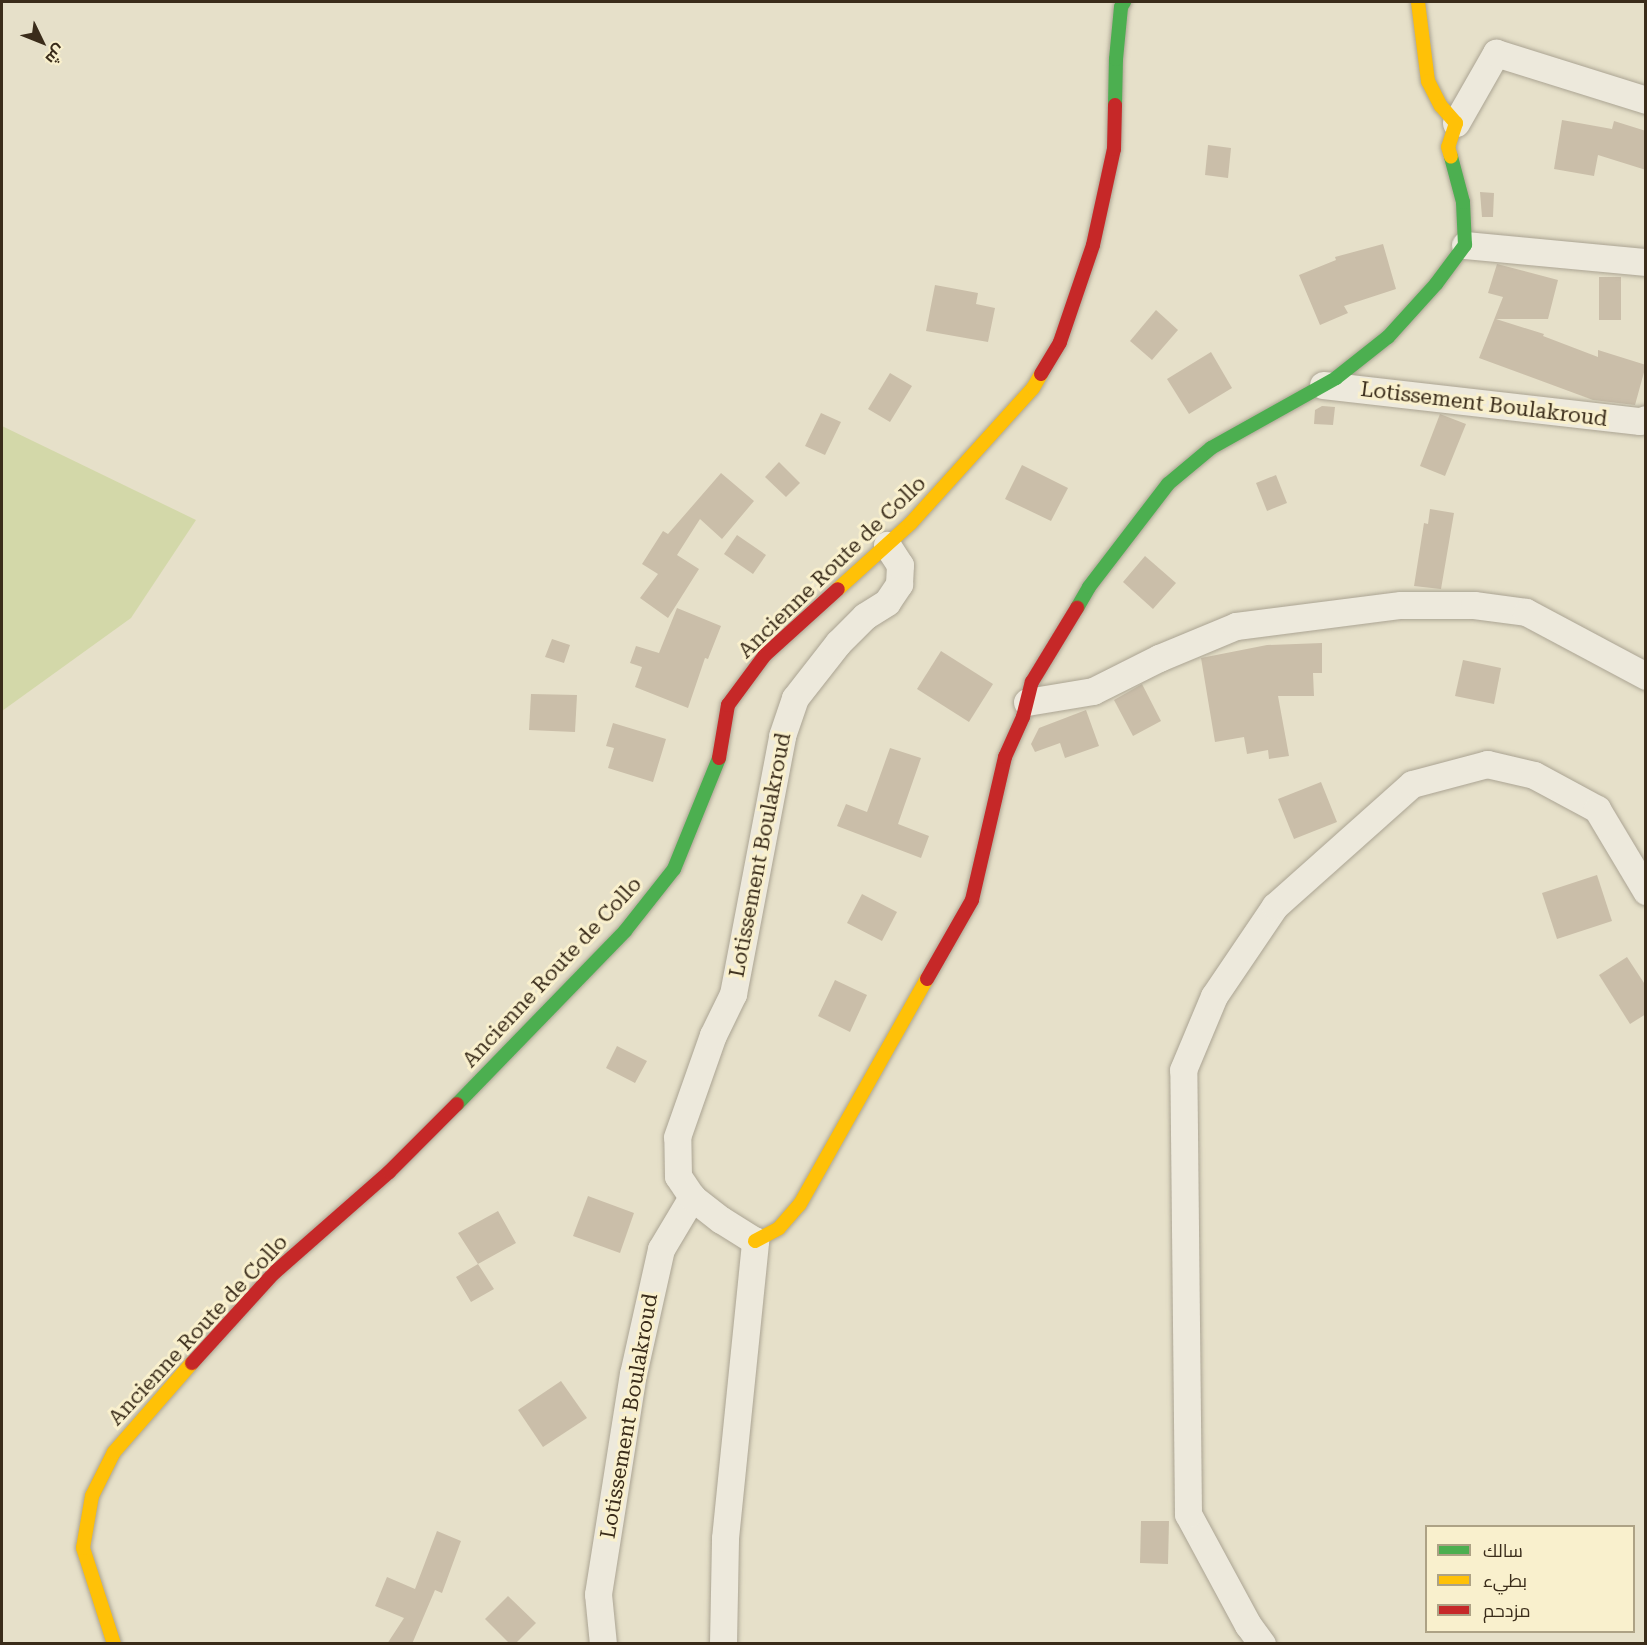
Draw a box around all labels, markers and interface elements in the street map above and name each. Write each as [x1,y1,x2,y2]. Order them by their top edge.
north arrow [12,12,72,72]
text: ش [42,41,69,69]
street label: Lotissement Boulakroud [1359,376,1609,432]
street label: Ancienne Route de Collo [733,471,931,663]
street label: Lotissement Boulakroud [724,731,796,979]
street label: Ancienne Route de Collo [457,872,647,1072]
street label: Ancienne Route de Collo [103,1230,293,1430]
street label: Lotissement Boulakroud [595,1291,663,1541]
legend [1425,1525,1635,1633]
text: سالك [1483,1540,1523,1561]
text: بطيء [1483,1570,1527,1591]
text: مزدحم [1483,1600,1531,1621]

